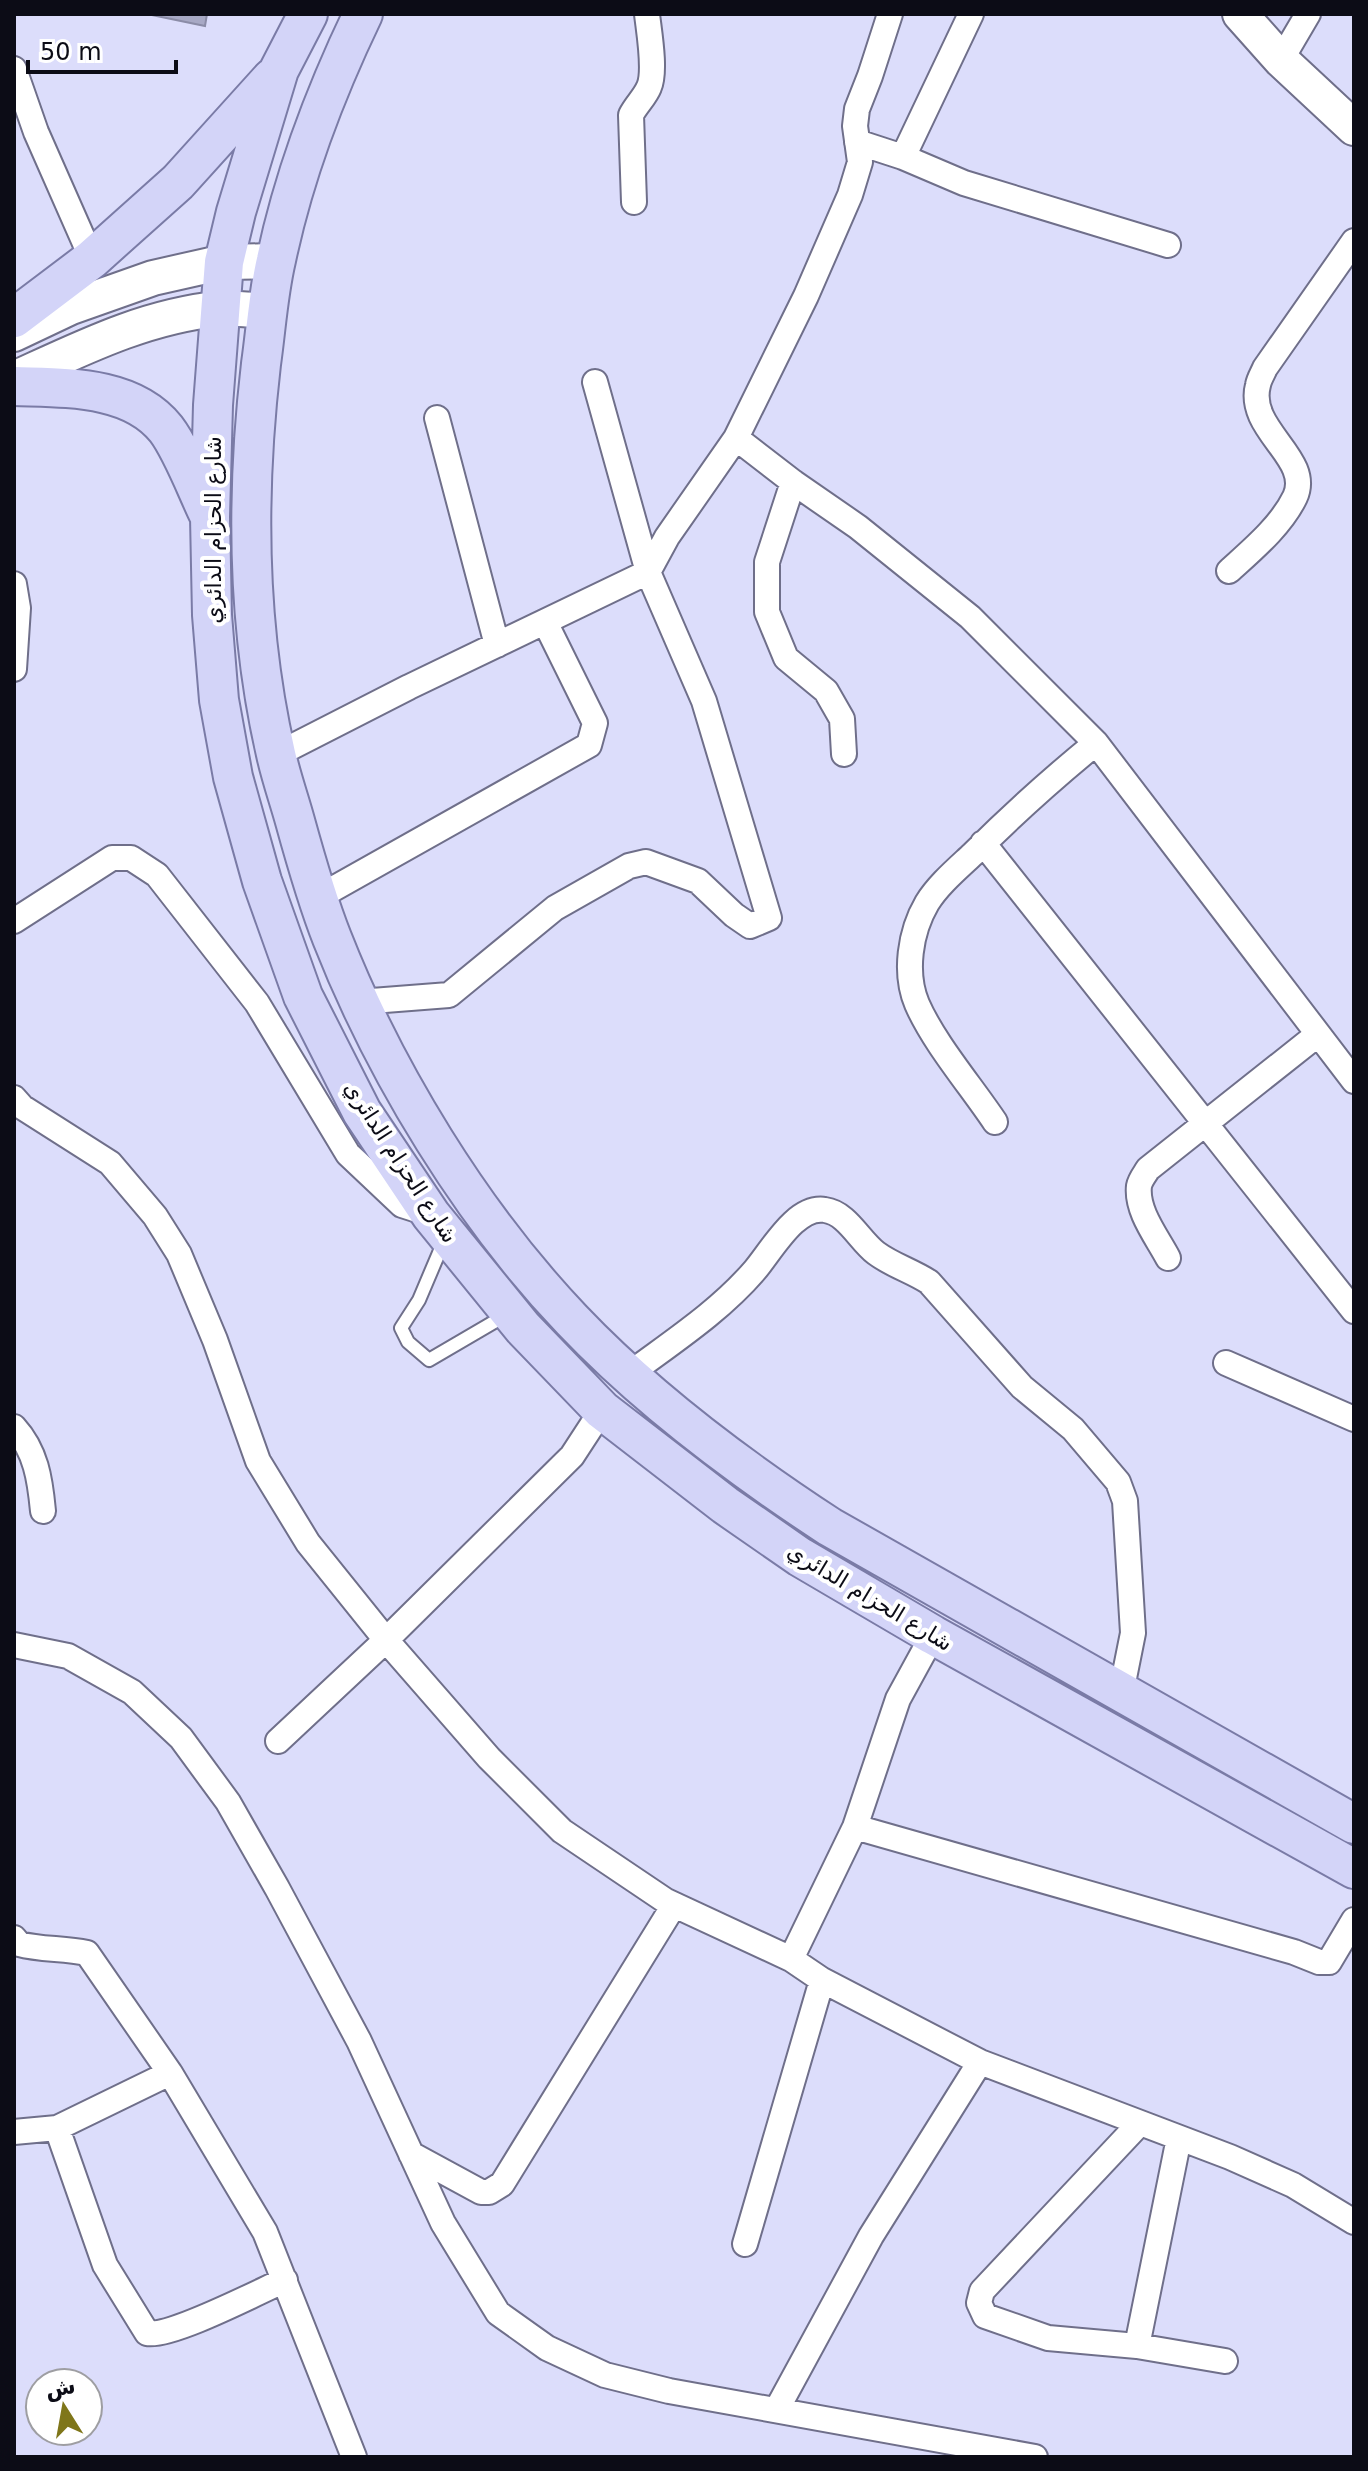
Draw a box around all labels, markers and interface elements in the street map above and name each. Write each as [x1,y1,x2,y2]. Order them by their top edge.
scale bar [28,24,176,74]
text: 50 m [40,38,102,66]
street label: شارع الحزام الدائري [201,436,226,624]
street label: شارع الحزام الدائري [339,1076,463,1248]
street label: شارع الحزام الدائري [783,1538,957,1656]
north arrow [24,2367,104,2447]
text: ش [43,2373,78,2403]

